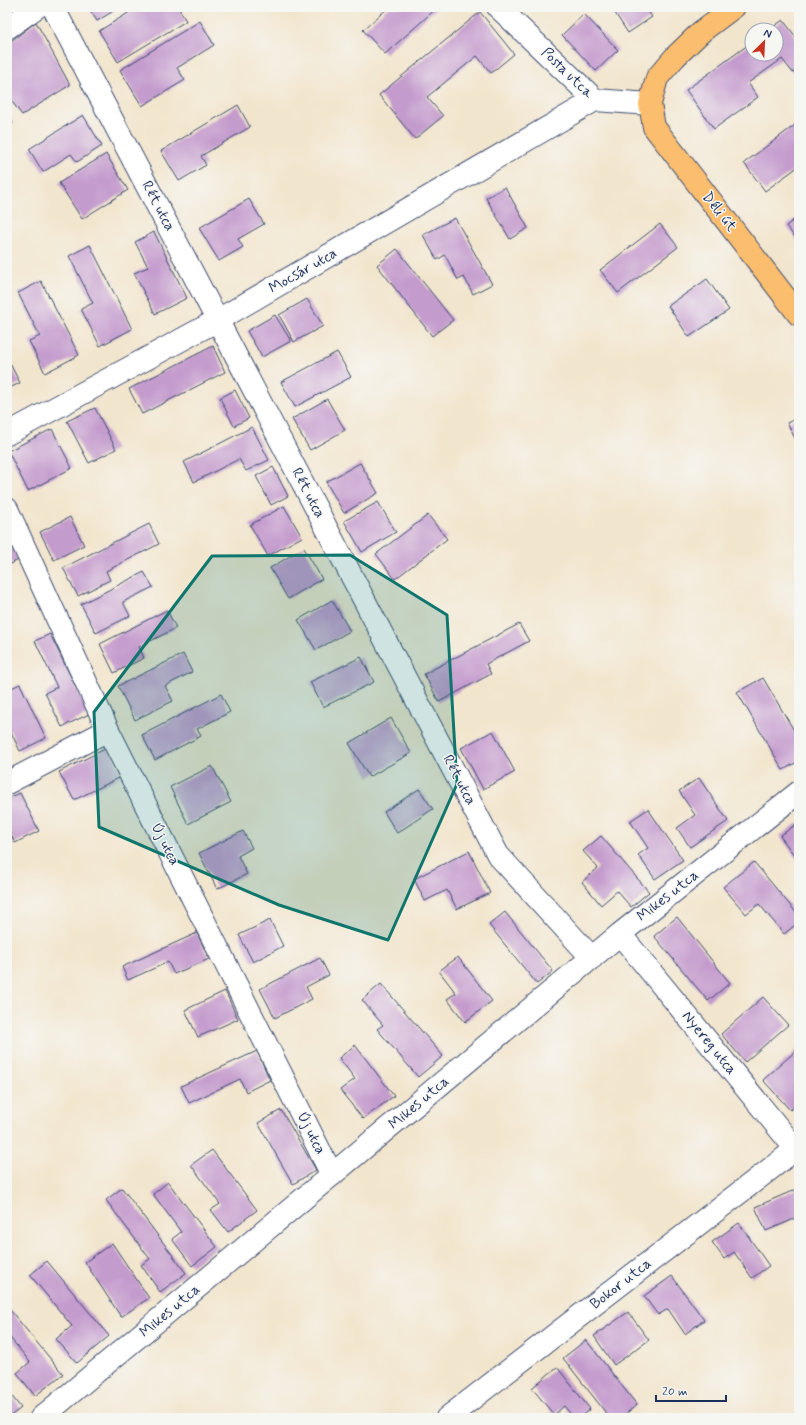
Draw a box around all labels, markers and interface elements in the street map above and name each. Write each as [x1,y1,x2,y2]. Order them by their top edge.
north arrow [744,22,784,62]
text: N [761,26,774,42]
street label: Posta utca [537,43,598,104]
street label: Rét utca [137,178,179,234]
street label: Déli út [697,188,741,236]
street label: Mocsár utca [265,243,341,299]
street label: Rét utca [287,465,329,521]
street label: Rét utca [438,752,480,808]
street label: Új utca [146,819,184,869]
street label: Mikes utca [633,865,703,926]
street label: Nyereg utca [677,1007,741,1079]
street label: Mikes utca [384,1072,454,1134]
street label: Új utca [292,1108,330,1158]
street label: Bokor utca [586,1254,656,1314]
street label: Mikes utca [135,1280,205,1342]
scale bar [656,1377,726,1403]
text: 20 m [662,1384,688,1400]

